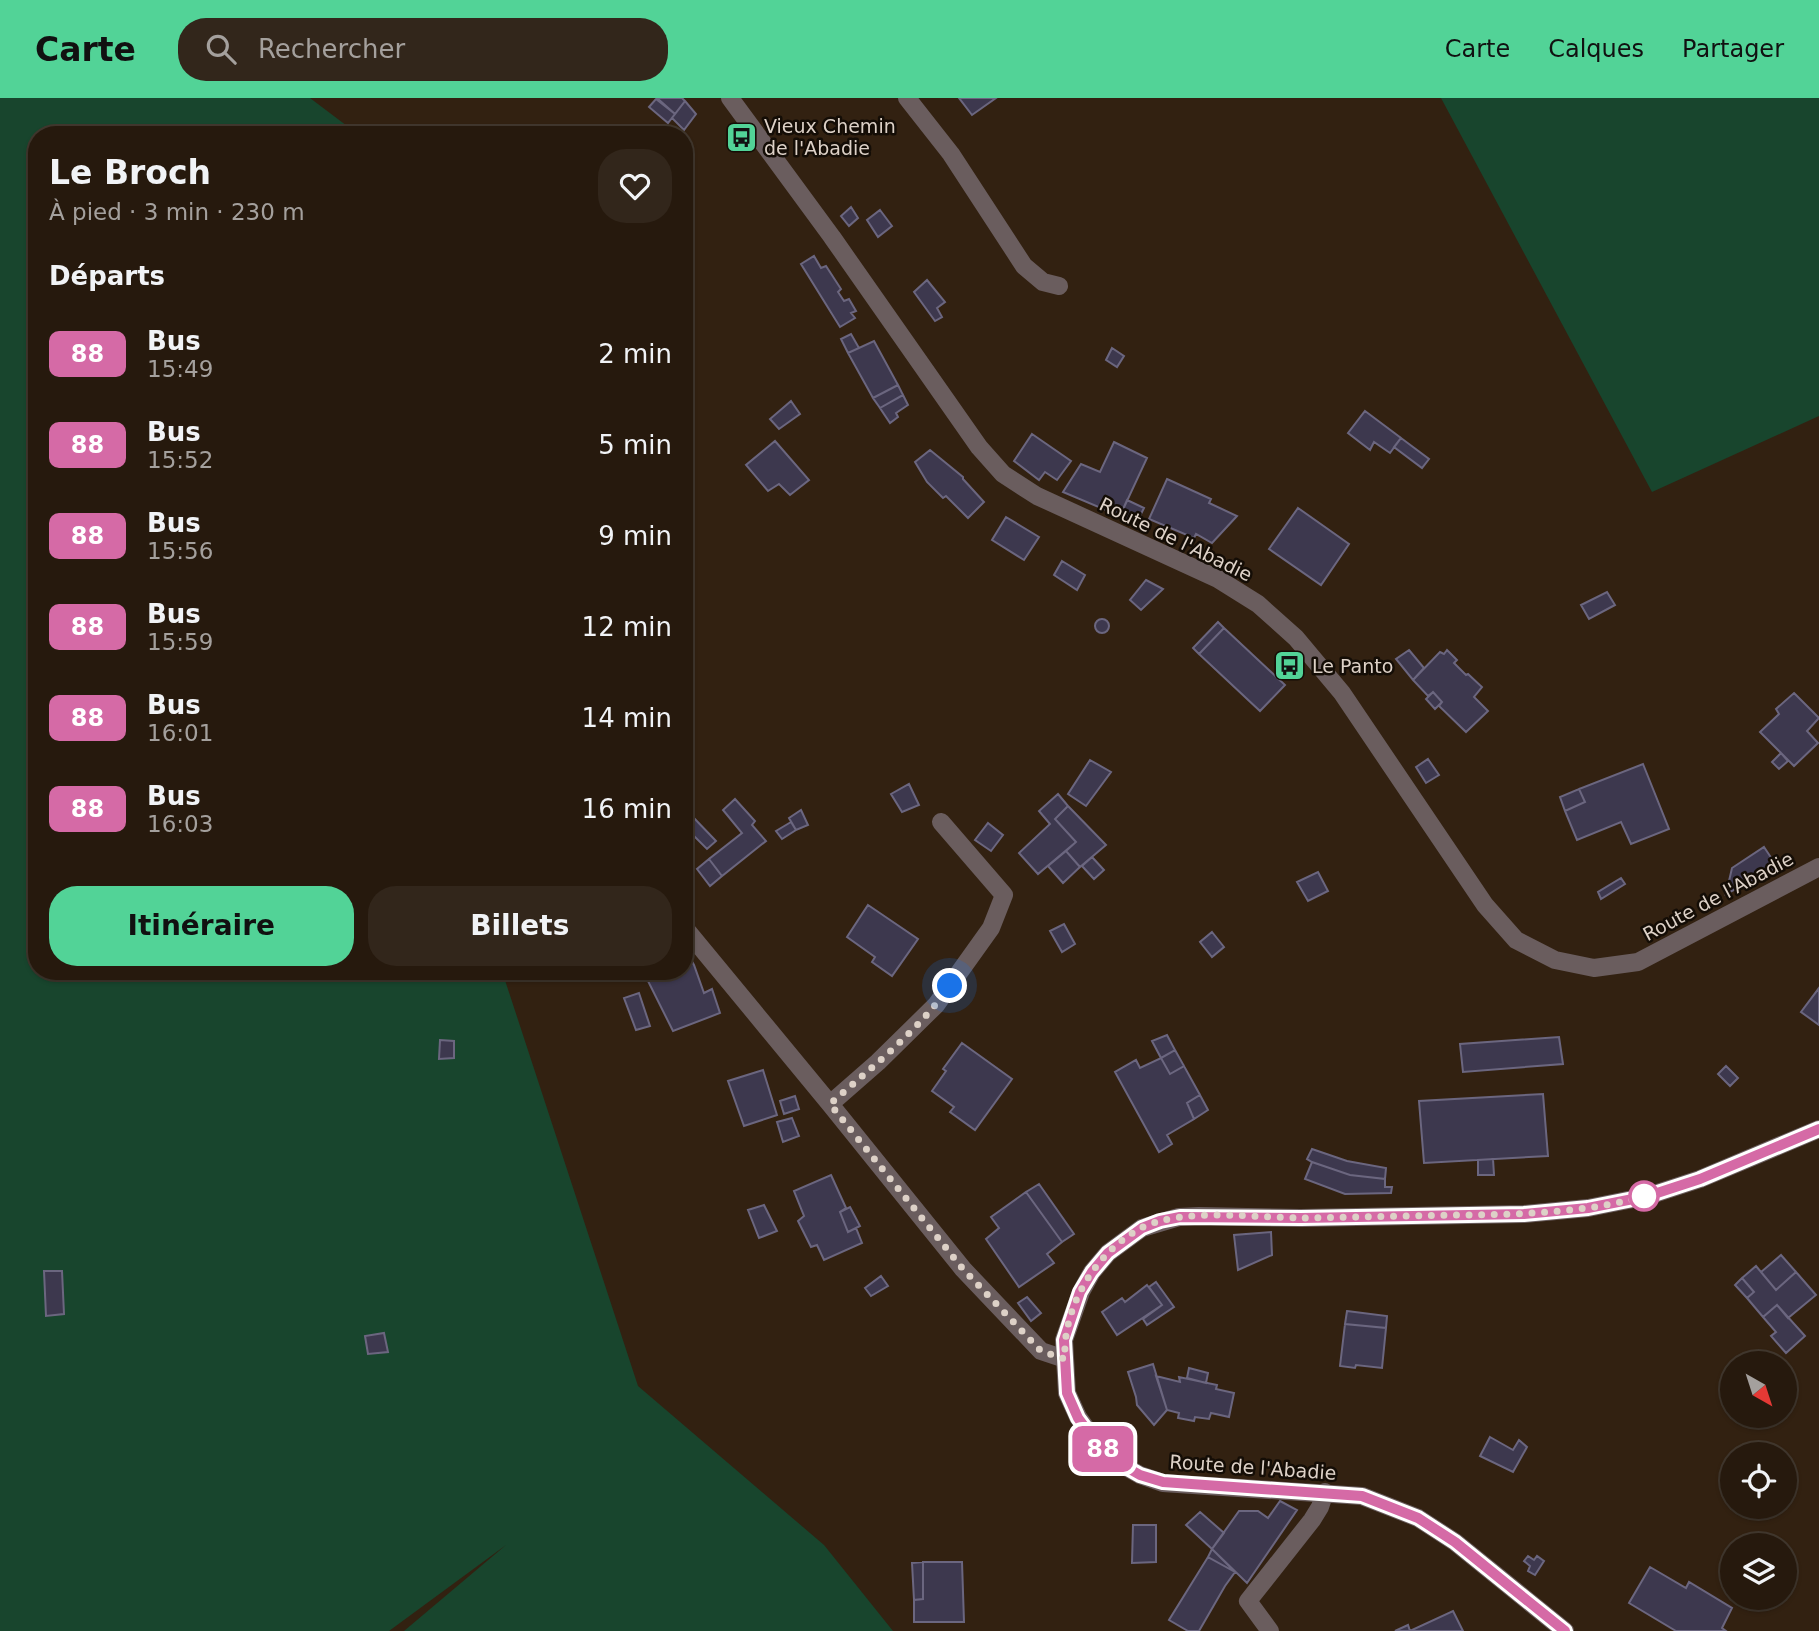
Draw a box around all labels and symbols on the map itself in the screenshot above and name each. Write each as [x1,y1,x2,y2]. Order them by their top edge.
place label: Vieux Chemin de l'Abadie [764,115,896,159]
bus stop icon: Vieux Chemin de l'Abadie [724,120,758,154]
street label: Route de l'Abadie [1096,492,1256,586]
bus stop icon: Le Panto [1272,649,1306,683]
place label: Le Panto [1312,655,1393,677]
street label: Route de l'Abadie [1639,847,1797,945]
your location [932,968,967,1003]
unlabelled marker [1629,1181,1659,1211]
north arrow [1720,1351,1797,1428]
line badge: 88 [1072,1426,1134,1472]
street label: Route de l'Abadie [1169,1450,1337,1484]

